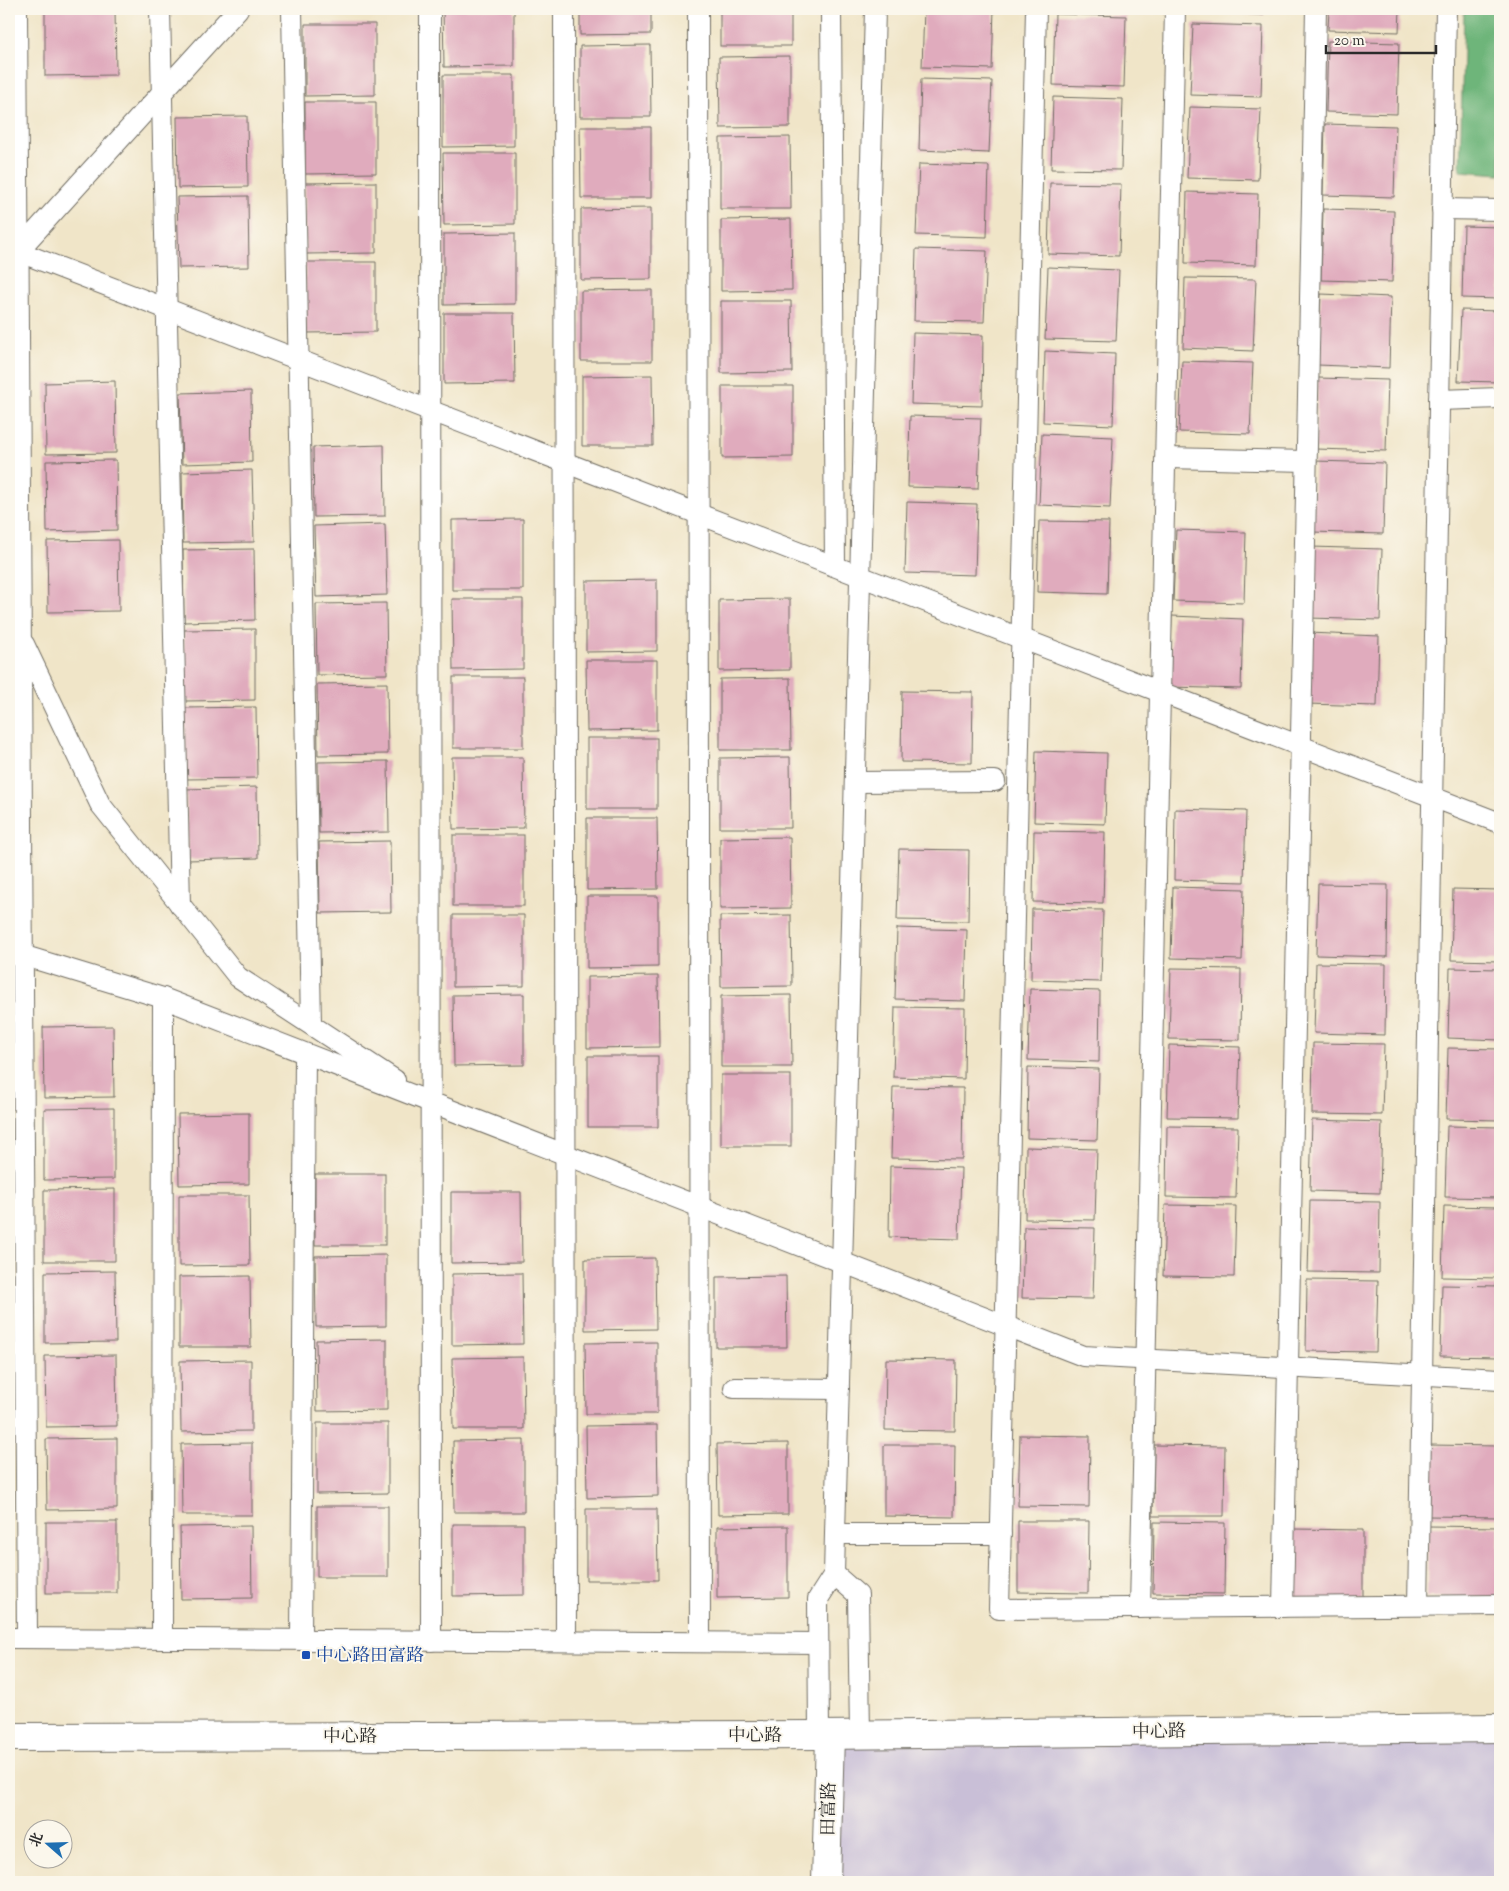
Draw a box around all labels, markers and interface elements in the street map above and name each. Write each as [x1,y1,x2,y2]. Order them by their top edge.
scale bar [1326,22,1436,54]
text: 20 m [1334,31,1365,52]
place label: 中心路田富路 [316,1644,424,1670]
marker: 中心路田富路 [300,1649,312,1661]
street label: 中心路 [1132,1720,1186,1746]
street label: 中心路 [728,1724,782,1750]
street label: 中心路 [323,1725,377,1751]
street label: 田富路 [817,1782,843,1836]
north arrow [22,1818,72,1868]
text: 北 [26,1830,49,1850]

